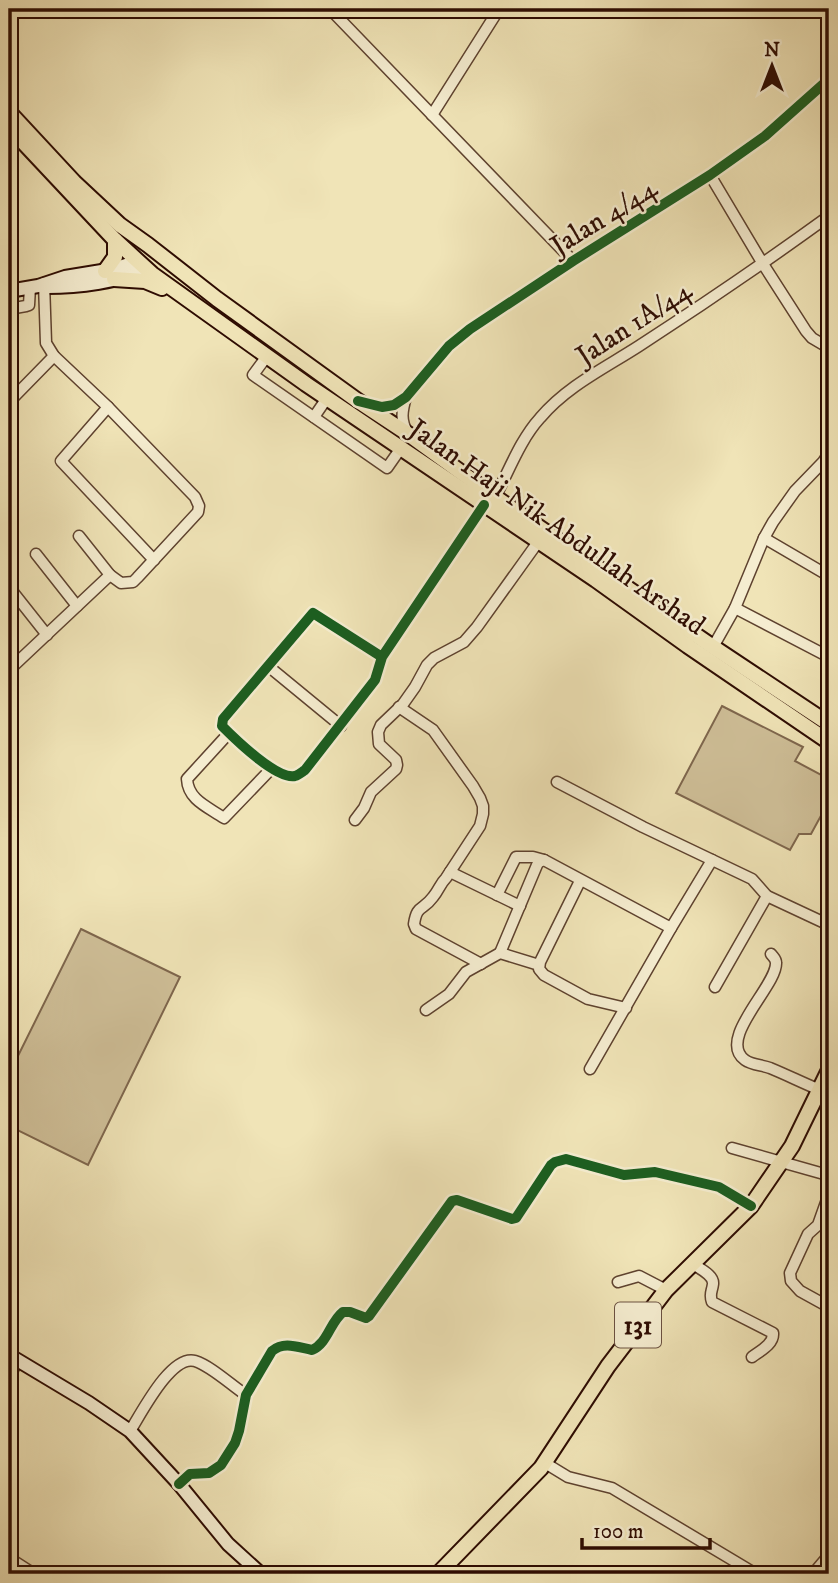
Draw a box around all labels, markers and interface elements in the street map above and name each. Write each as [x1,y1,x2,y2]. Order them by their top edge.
north arrow [736,32,806,102]
text: N [764,39,780,62]
street label: Jalan 4/44 [542,171,664,265]
street label: Jalan 1A/44 [567,273,699,375]
street label: Jalan Haji Nik Abdullah Arshad [400,410,712,643]
road number: 131 [615,1302,661,1348]
scale bar [582,1506,710,1550]
text: 100 m [593,1519,644,1545]

